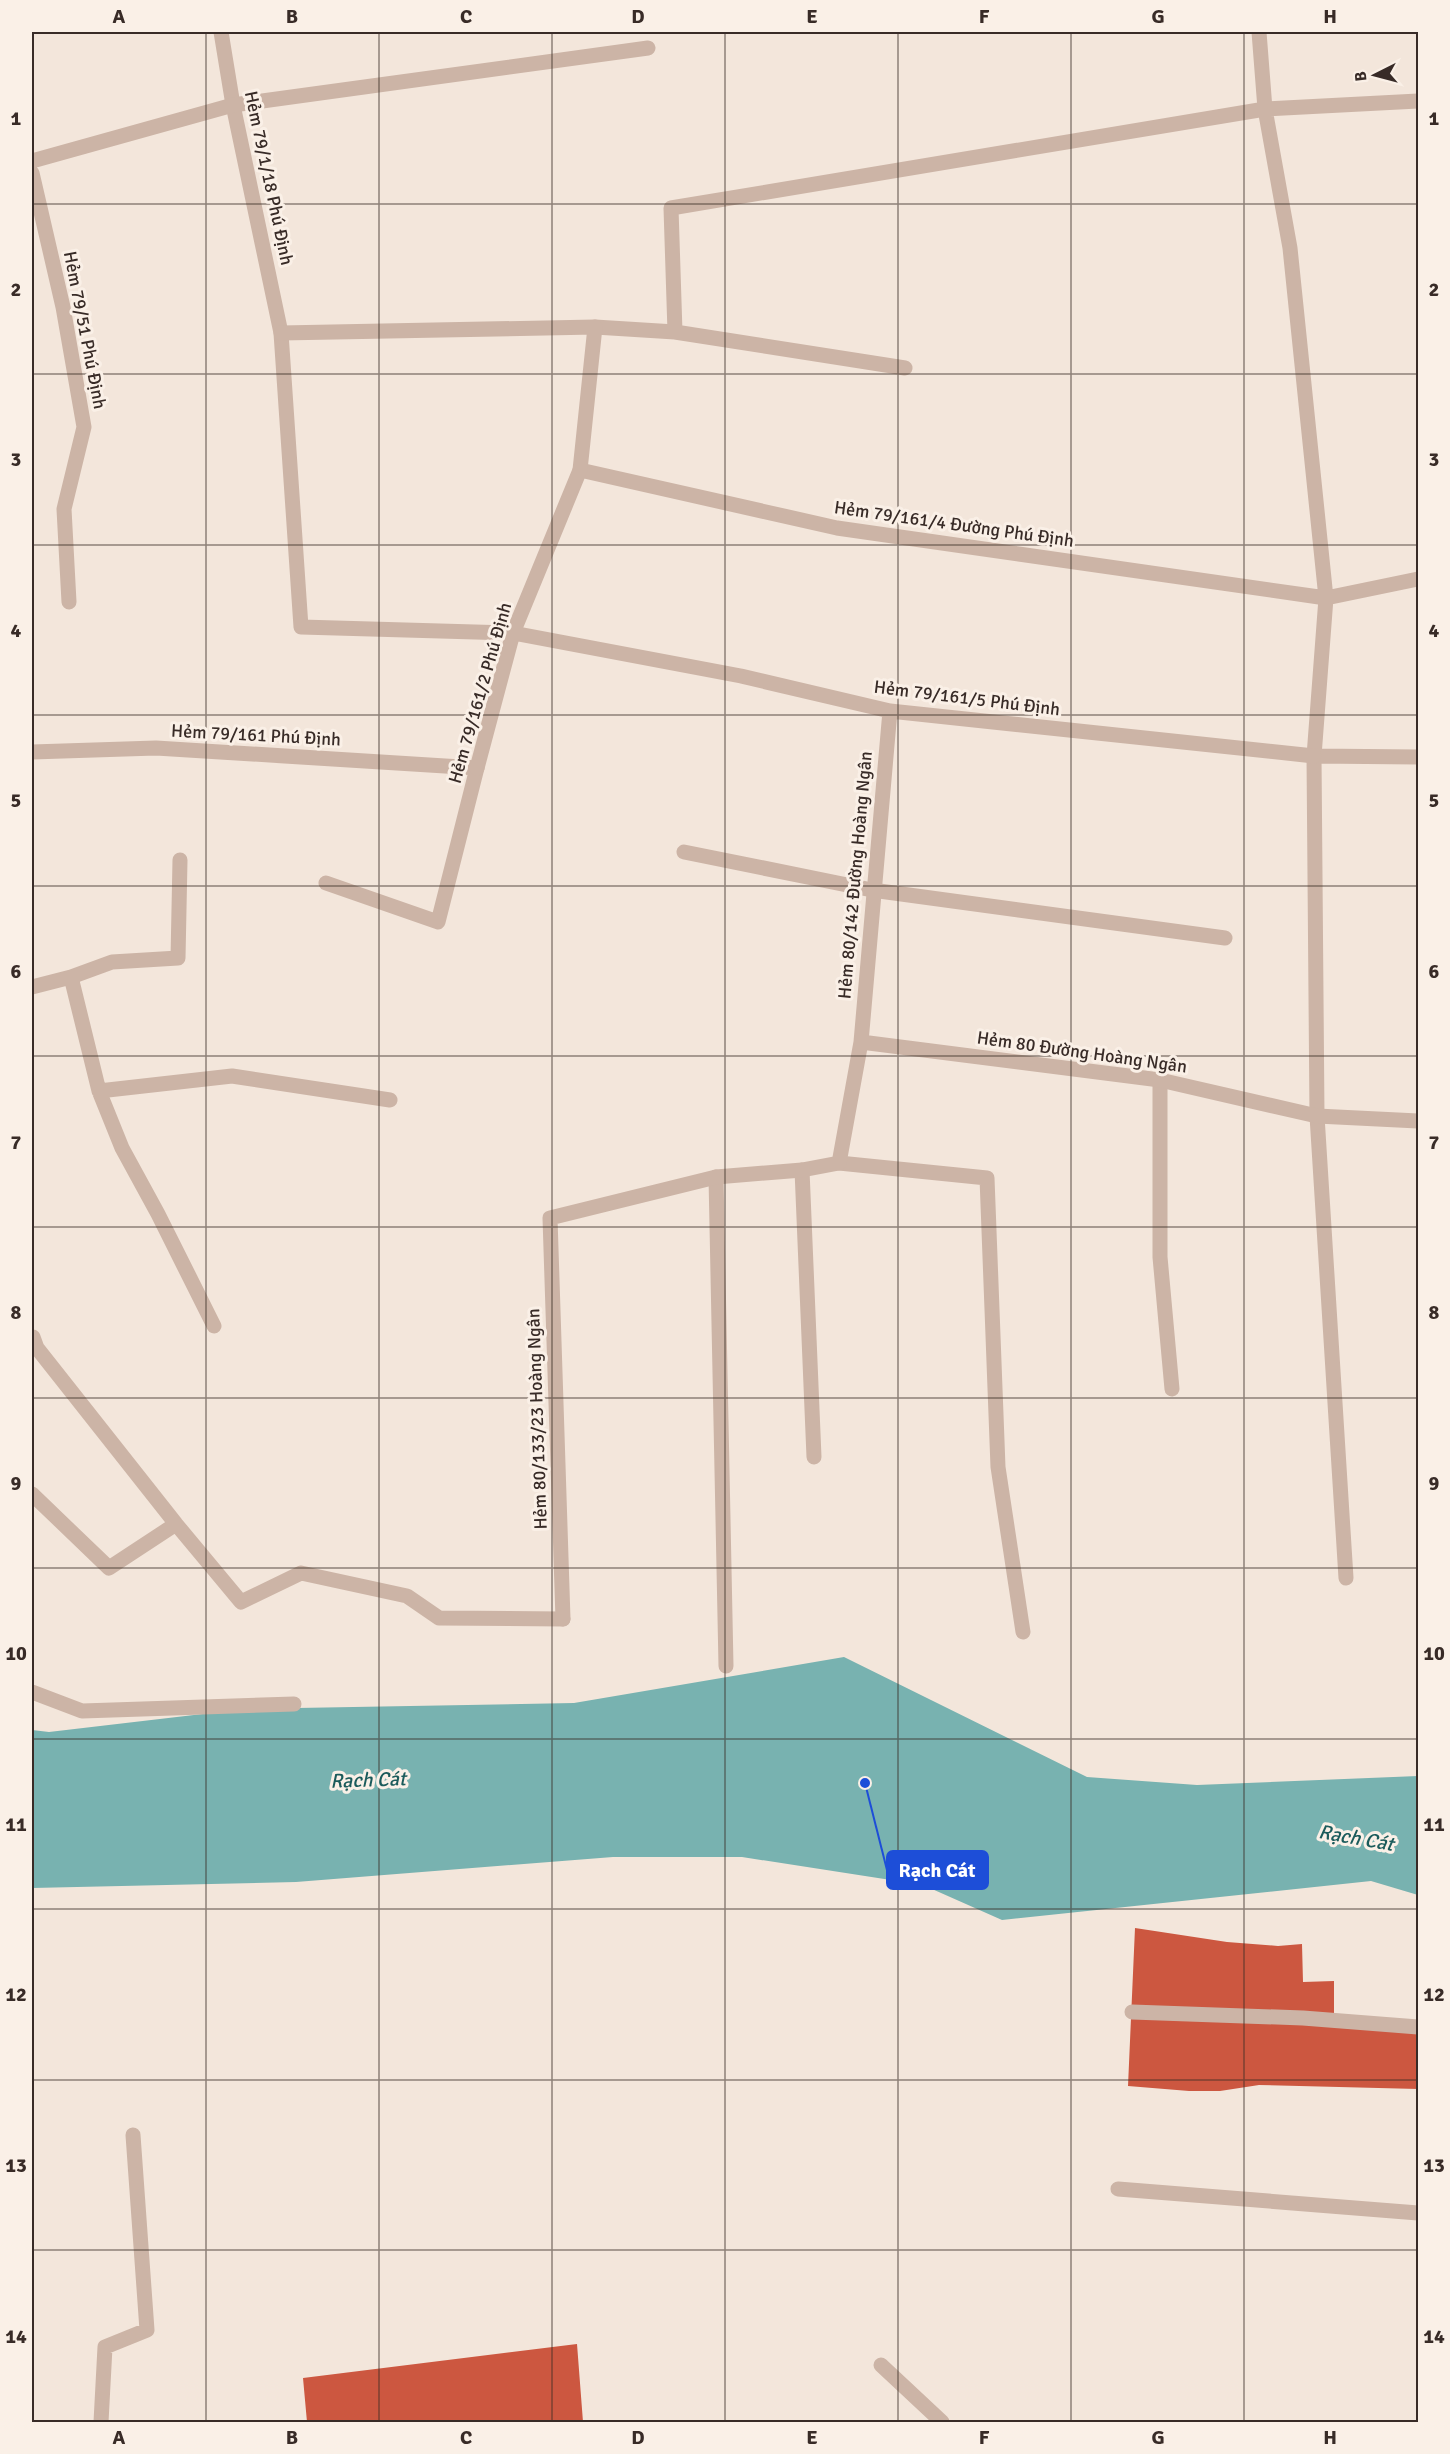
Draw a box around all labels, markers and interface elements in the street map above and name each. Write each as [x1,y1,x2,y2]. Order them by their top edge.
text: A [113,4,126,29]
text: B [286,4,298,29]
text: C [460,4,472,29]
text: D [631,4,645,29]
text: E [806,4,818,29]
text: F [979,4,990,29]
text: G [1151,4,1165,29]
text: H [1323,4,1337,29]
north arrow [1345,45,1405,105]
text: B [1351,70,1372,82]
street label: Hẻm 79/1/18 Phú Định [240,89,298,267]
text: 1 [11,106,22,131]
text: 1 [1429,106,1440,131]
street label: Hẻm 79/51 Phú Định [59,249,111,411]
text: 2 [11,277,21,302]
text: 2 [1429,277,1439,302]
text: 3 [11,447,21,472]
text: 3 [1429,447,1439,472]
street label: Hẻm 79/161/4 Đường Phú Định [833,496,1075,552]
street label: Hẻm 79/161/2 Phú Định [444,600,516,786]
text: 4 [11,618,22,643]
text: 4 [1429,618,1440,643]
street label: Hẻm 79/161/5 Phú Định [873,676,1061,720]
street label: Hẻm 79/161 Phú Định [171,720,341,750]
street label: Hẻm 80/142 Đường Hoàng Ngân [833,750,877,1000]
text: 5 [11,788,21,813]
text: 5 [1429,788,1439,813]
text: 6 [11,959,22,984]
text: 6 [1429,959,1440,984]
street label: Hẻm 80 Đường Hoàng Ngân [976,1026,1188,1078]
text: 7 [11,1130,22,1155]
text: 7 [1429,1130,1440,1155]
text: 8 [11,1300,22,1325]
text: 8 [1429,1300,1440,1325]
street label: Hẻm 80/133/23 Hoàng Ngân [522,1308,552,1530]
text: 9 [11,1471,22,1496]
text: 9 [1429,1471,1440,1496]
text: 10 [5,1641,27,1666]
text: 10 [1423,1641,1445,1666]
water label: Rạch Cát [330,1766,408,1794]
text: 11 [5,1812,27,1837]
text: 11 [1423,1812,1445,1837]
water label: Rạch Cát [1317,1819,1397,1857]
callout: Rạch Cát [887,1851,988,1889]
text: Rạch Cát [899,1858,976,1883]
text: 12 [5,1982,27,2007]
text: 12 [1423,1982,1445,2007]
text: 13 [5,2153,27,2178]
text: 13 [1423,2153,1445,2178]
text: 14 [5,2324,27,2349]
text: 14 [1423,2324,1445,2349]
text: A [113,2425,126,2450]
text: B [286,2425,298,2450]
text: C [460,2425,472,2450]
text: D [631,2425,645,2450]
text: E [806,2425,818,2450]
text: F [979,2425,990,2450]
text: G [1151,2425,1165,2450]
text: H [1323,2425,1337,2450]

